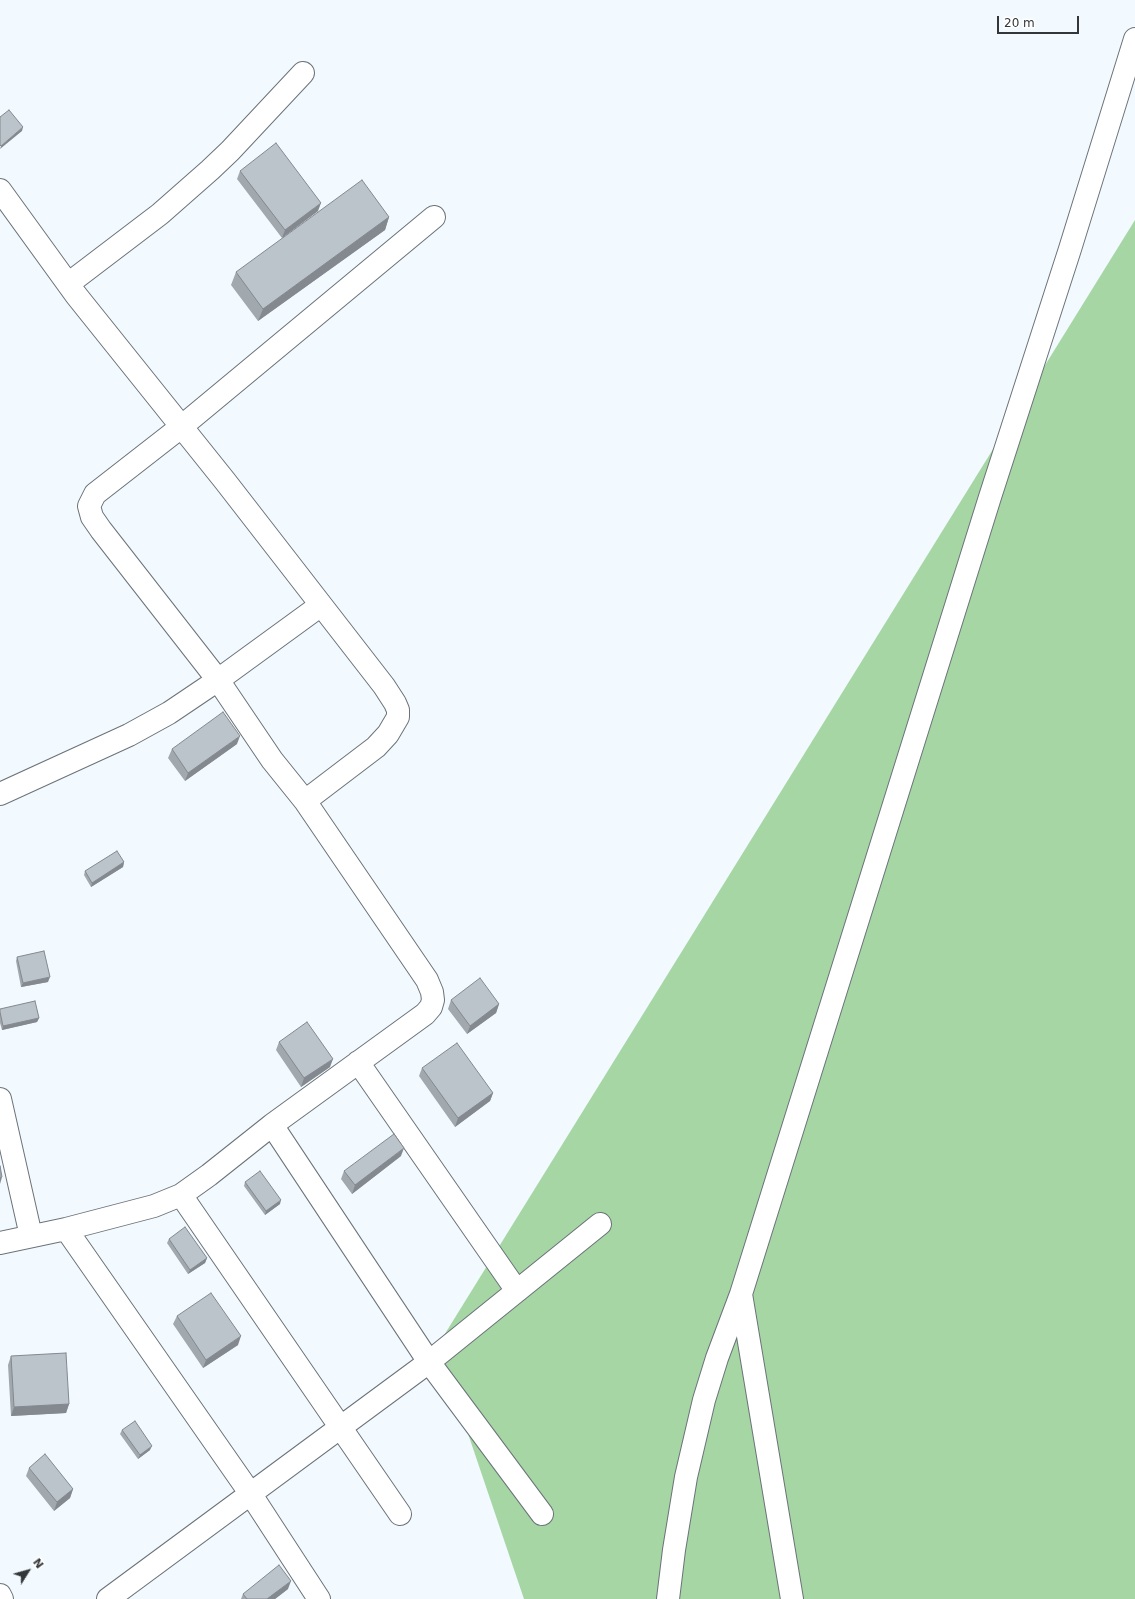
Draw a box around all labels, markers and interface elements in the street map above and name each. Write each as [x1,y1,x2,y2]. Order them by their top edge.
scale bar [999,8,1081,34]
text: 20 m [1004,16,1035,30]
north arrow [8,1551,48,1591]
text: N [30,1556,46,1571]

